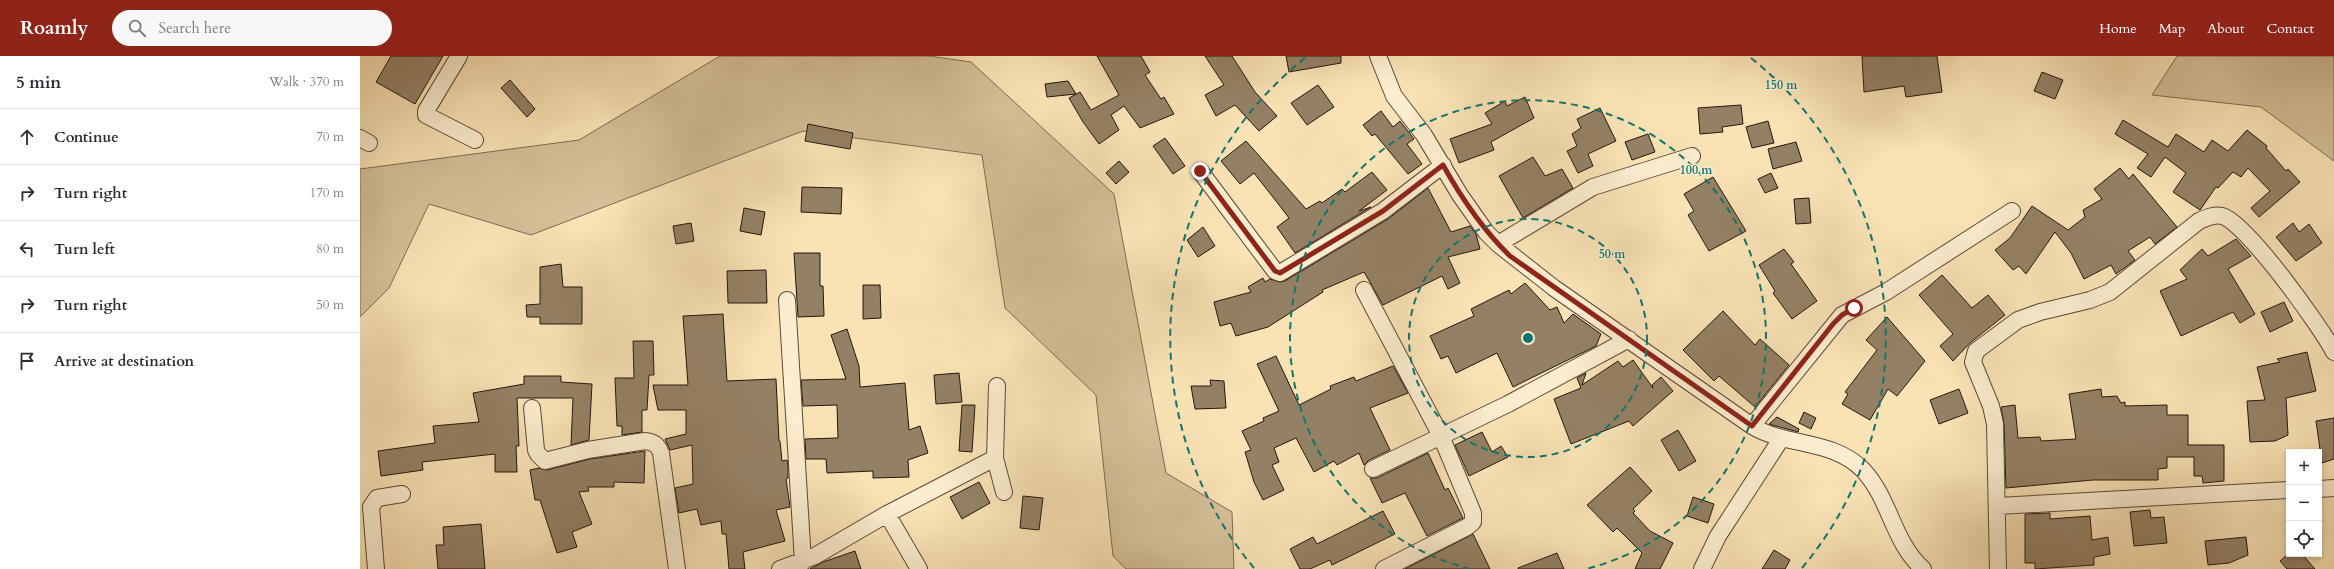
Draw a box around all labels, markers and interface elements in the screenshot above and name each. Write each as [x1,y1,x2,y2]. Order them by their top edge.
search box [112,10,392,46]
text: Roamly [20,15,88,41]
icon: search [126,17,148,39]
text: Search here [158,18,231,38]
text: Home [2099,19,2137,38]
text: Map [2159,19,2185,38]
text: About [2207,19,2244,38]
text: Contact [2266,19,2314,38]
text: 5 min [16,71,61,94]
text: Walk · 370 m [269,73,344,91]
text: 150 m [1765,77,1798,93]
icon: ahead [16,126,38,148]
text: Continue [54,127,119,147]
text: 70 m [316,128,344,146]
route end [1191,162,1209,180]
text: 100 m [1680,162,1713,178]
icon: right [16,182,38,204]
text: Turn right [54,183,127,203]
text: 170 m [310,184,344,202]
icon: left [16,238,38,260]
text: Turn left [54,239,115,259]
text: 80 m [316,240,344,258]
text: 50 m [1599,246,1626,262]
icon: right [16,294,38,316]
text: Turn right [54,295,127,315]
text: 50 m [316,296,344,314]
route start [1845,299,1863,317]
centre of rings [1521,331,1535,345]
icon: arrive [16,350,38,372]
text: Arrive at destination [54,351,194,371]
map controls [2286,449,2322,557]
button: + [2286,449,2322,485]
button: − [2286,485,2322,521]
button: locate [2286,521,2322,557]

